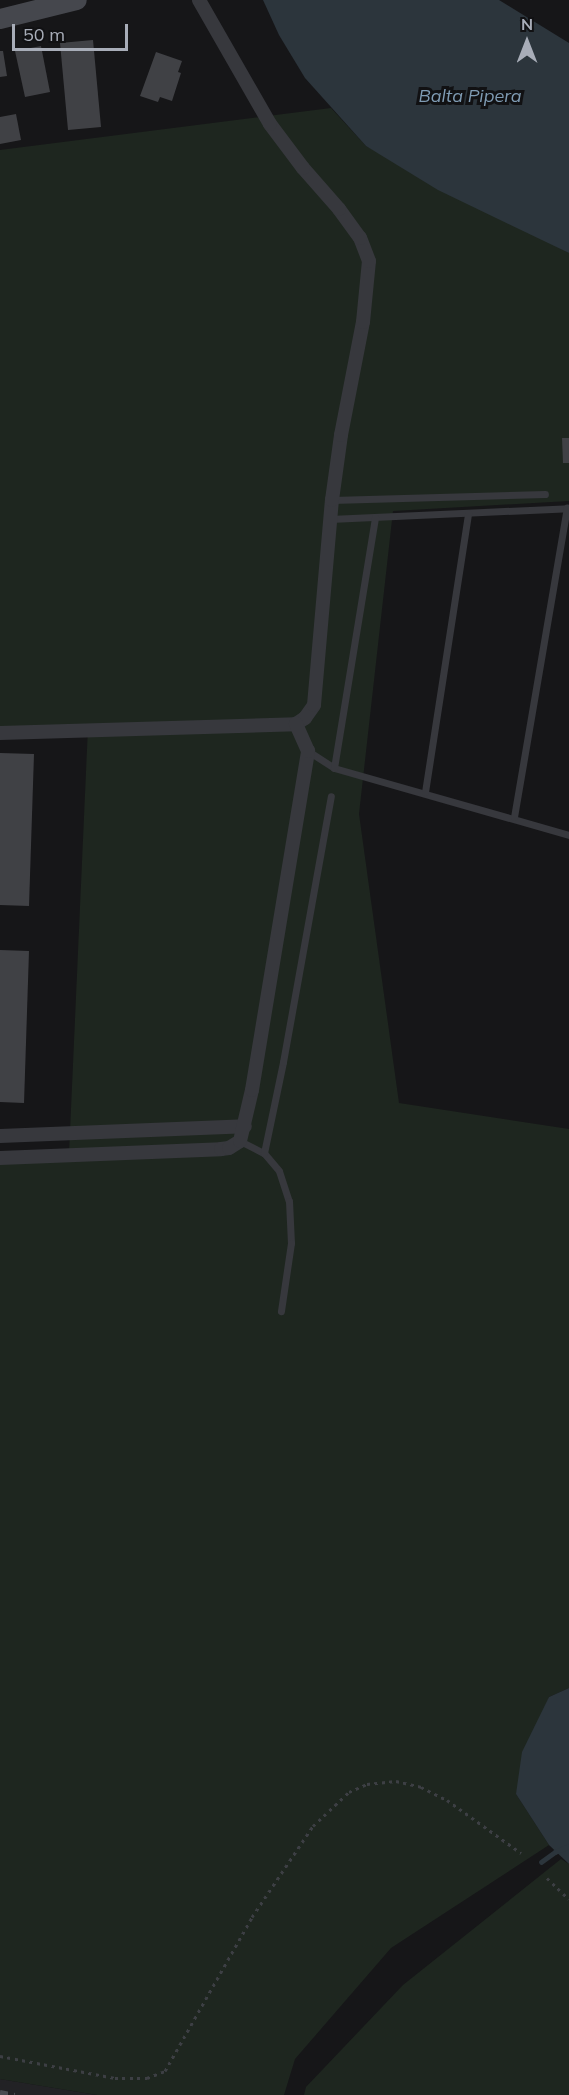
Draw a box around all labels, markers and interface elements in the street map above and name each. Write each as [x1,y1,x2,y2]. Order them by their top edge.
scale bar [15,12,130,50]
north arrow [497,12,557,72]
text: N [521,14,533,34]
text: 50 m [23,23,65,46]
water label: Balta Pipera [419,85,521,107]

